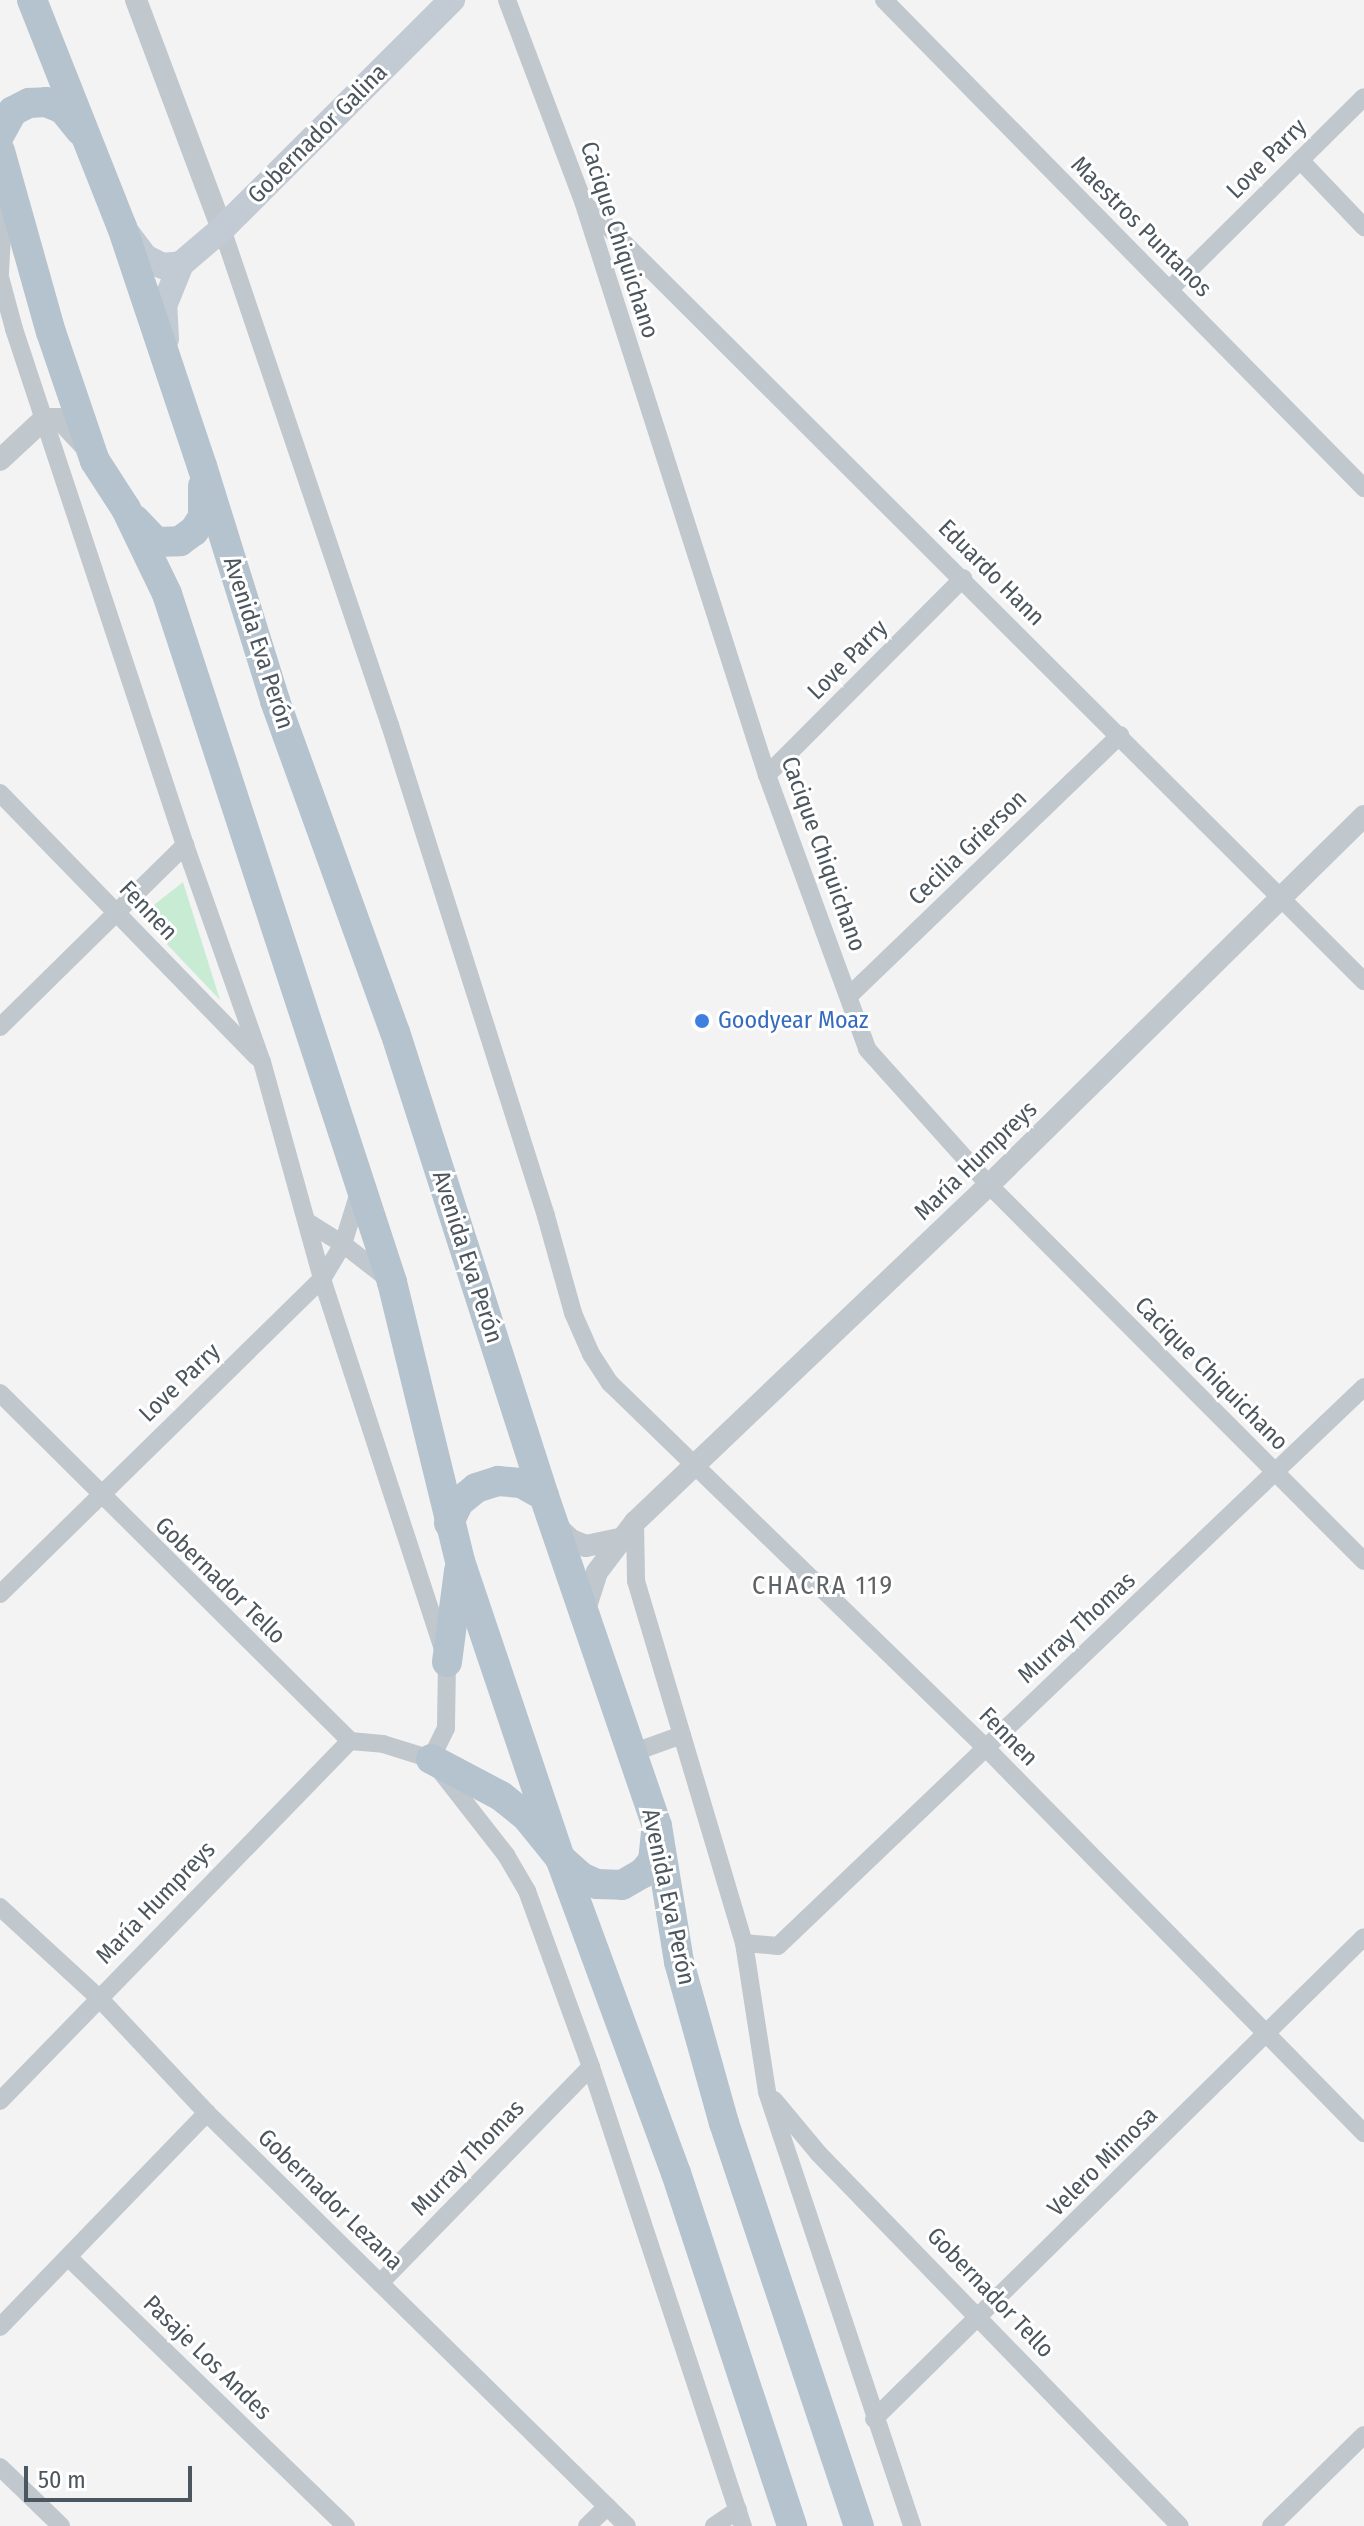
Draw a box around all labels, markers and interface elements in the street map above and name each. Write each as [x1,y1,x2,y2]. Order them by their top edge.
street label: Gobernador Galina [242,58,394,210]
street label: Love Parry [1221,113,1313,205]
street label: Cacique Chiquichano [574,138,664,342]
street label: Maestros Puntanos [1065,151,1217,303]
street label: Eduardo Hann [932,514,1050,632]
street label: Avenida Eva Perón [217,553,299,733]
street label: Love Parry [802,614,894,706]
street label: Cacique Chiquichano [774,753,872,955]
street label: Cecilia Grierson [903,784,1033,912]
street label: Fennen [113,875,183,947]
place label: Goodyear Moaz [718,1007,869,1035]
marker: Goodyear Moaz [693,1012,711,1030]
street label: María Humpreys [909,1095,1043,1227]
street label: Avenida Eva Perón [426,1167,508,1347]
street label: Cacique Chiquichano [1128,1291,1294,1457]
street label: Love Parry [134,1337,226,1429]
street label: Gobernador Tello [149,1512,291,1650]
street label: Murray Thomas [1012,1566,1142,1690]
district label: CHACRA 119 [752,1570,894,1602]
street label: Fennen [973,1702,1043,1772]
street label: Avenida Eva Perón [635,1806,701,1988]
street label: María Humpreys [90,1836,222,1970]
street label: Murray Thomas [406,2094,530,2222]
street label: Velero Mimosa [1042,2101,1164,2223]
street label: Gobernador Lezana [252,2123,408,2277]
street label: Gobernador Tello [921,2222,1059,2364]
street label: Pasaje Los Andes [137,2290,277,2426]
scale bar [28,2450,196,2500]
text: 50 m [38,2466,86,2494]

